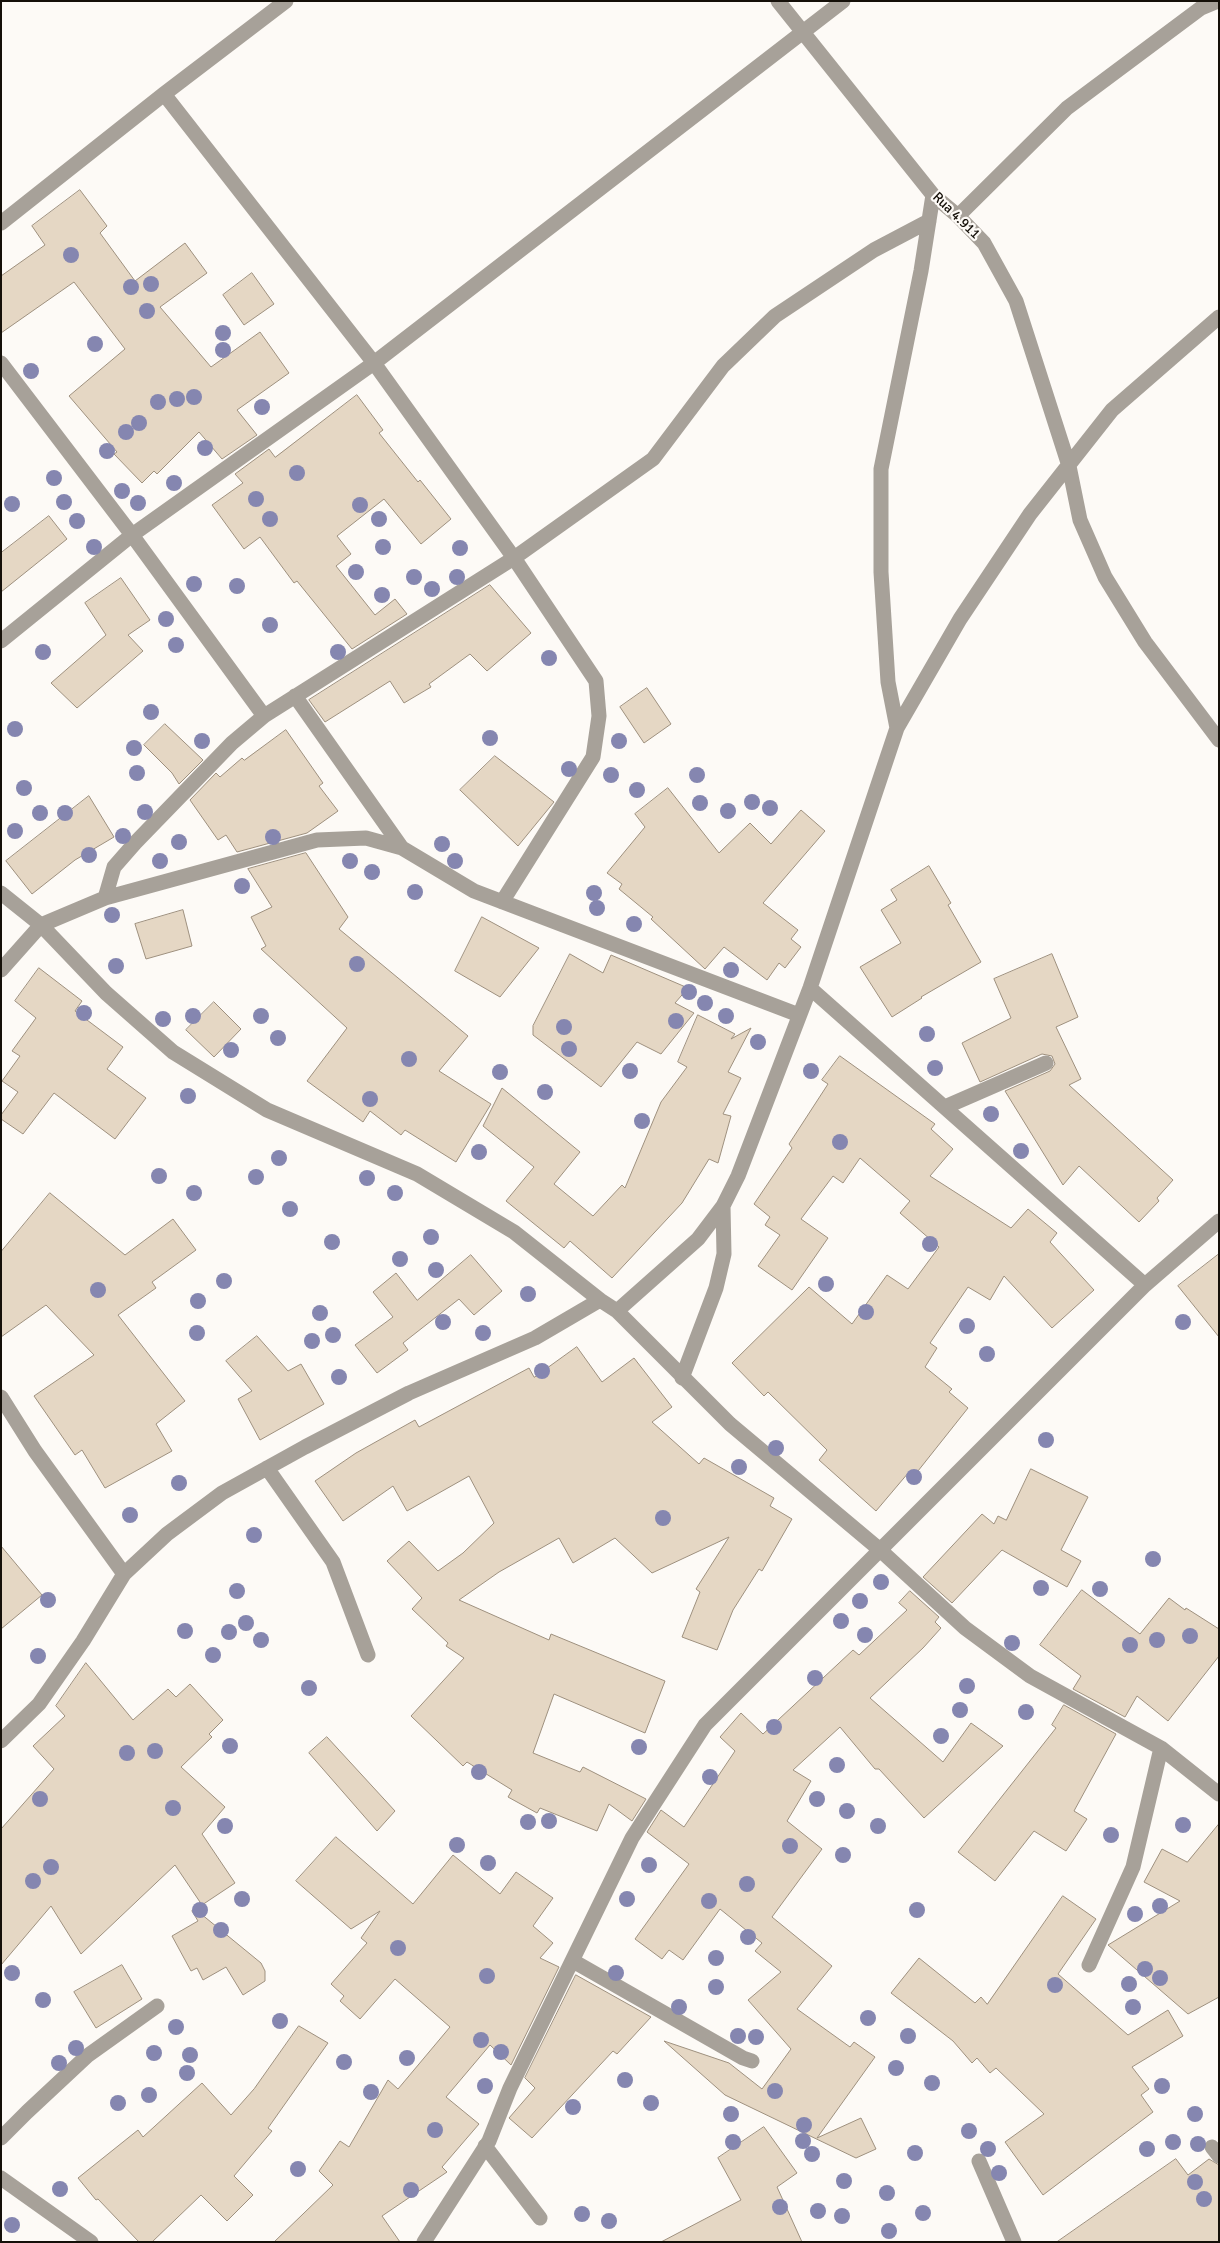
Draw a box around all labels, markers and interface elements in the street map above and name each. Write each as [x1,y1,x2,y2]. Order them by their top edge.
street label: Rua 4.911 [929,189,983,243]

